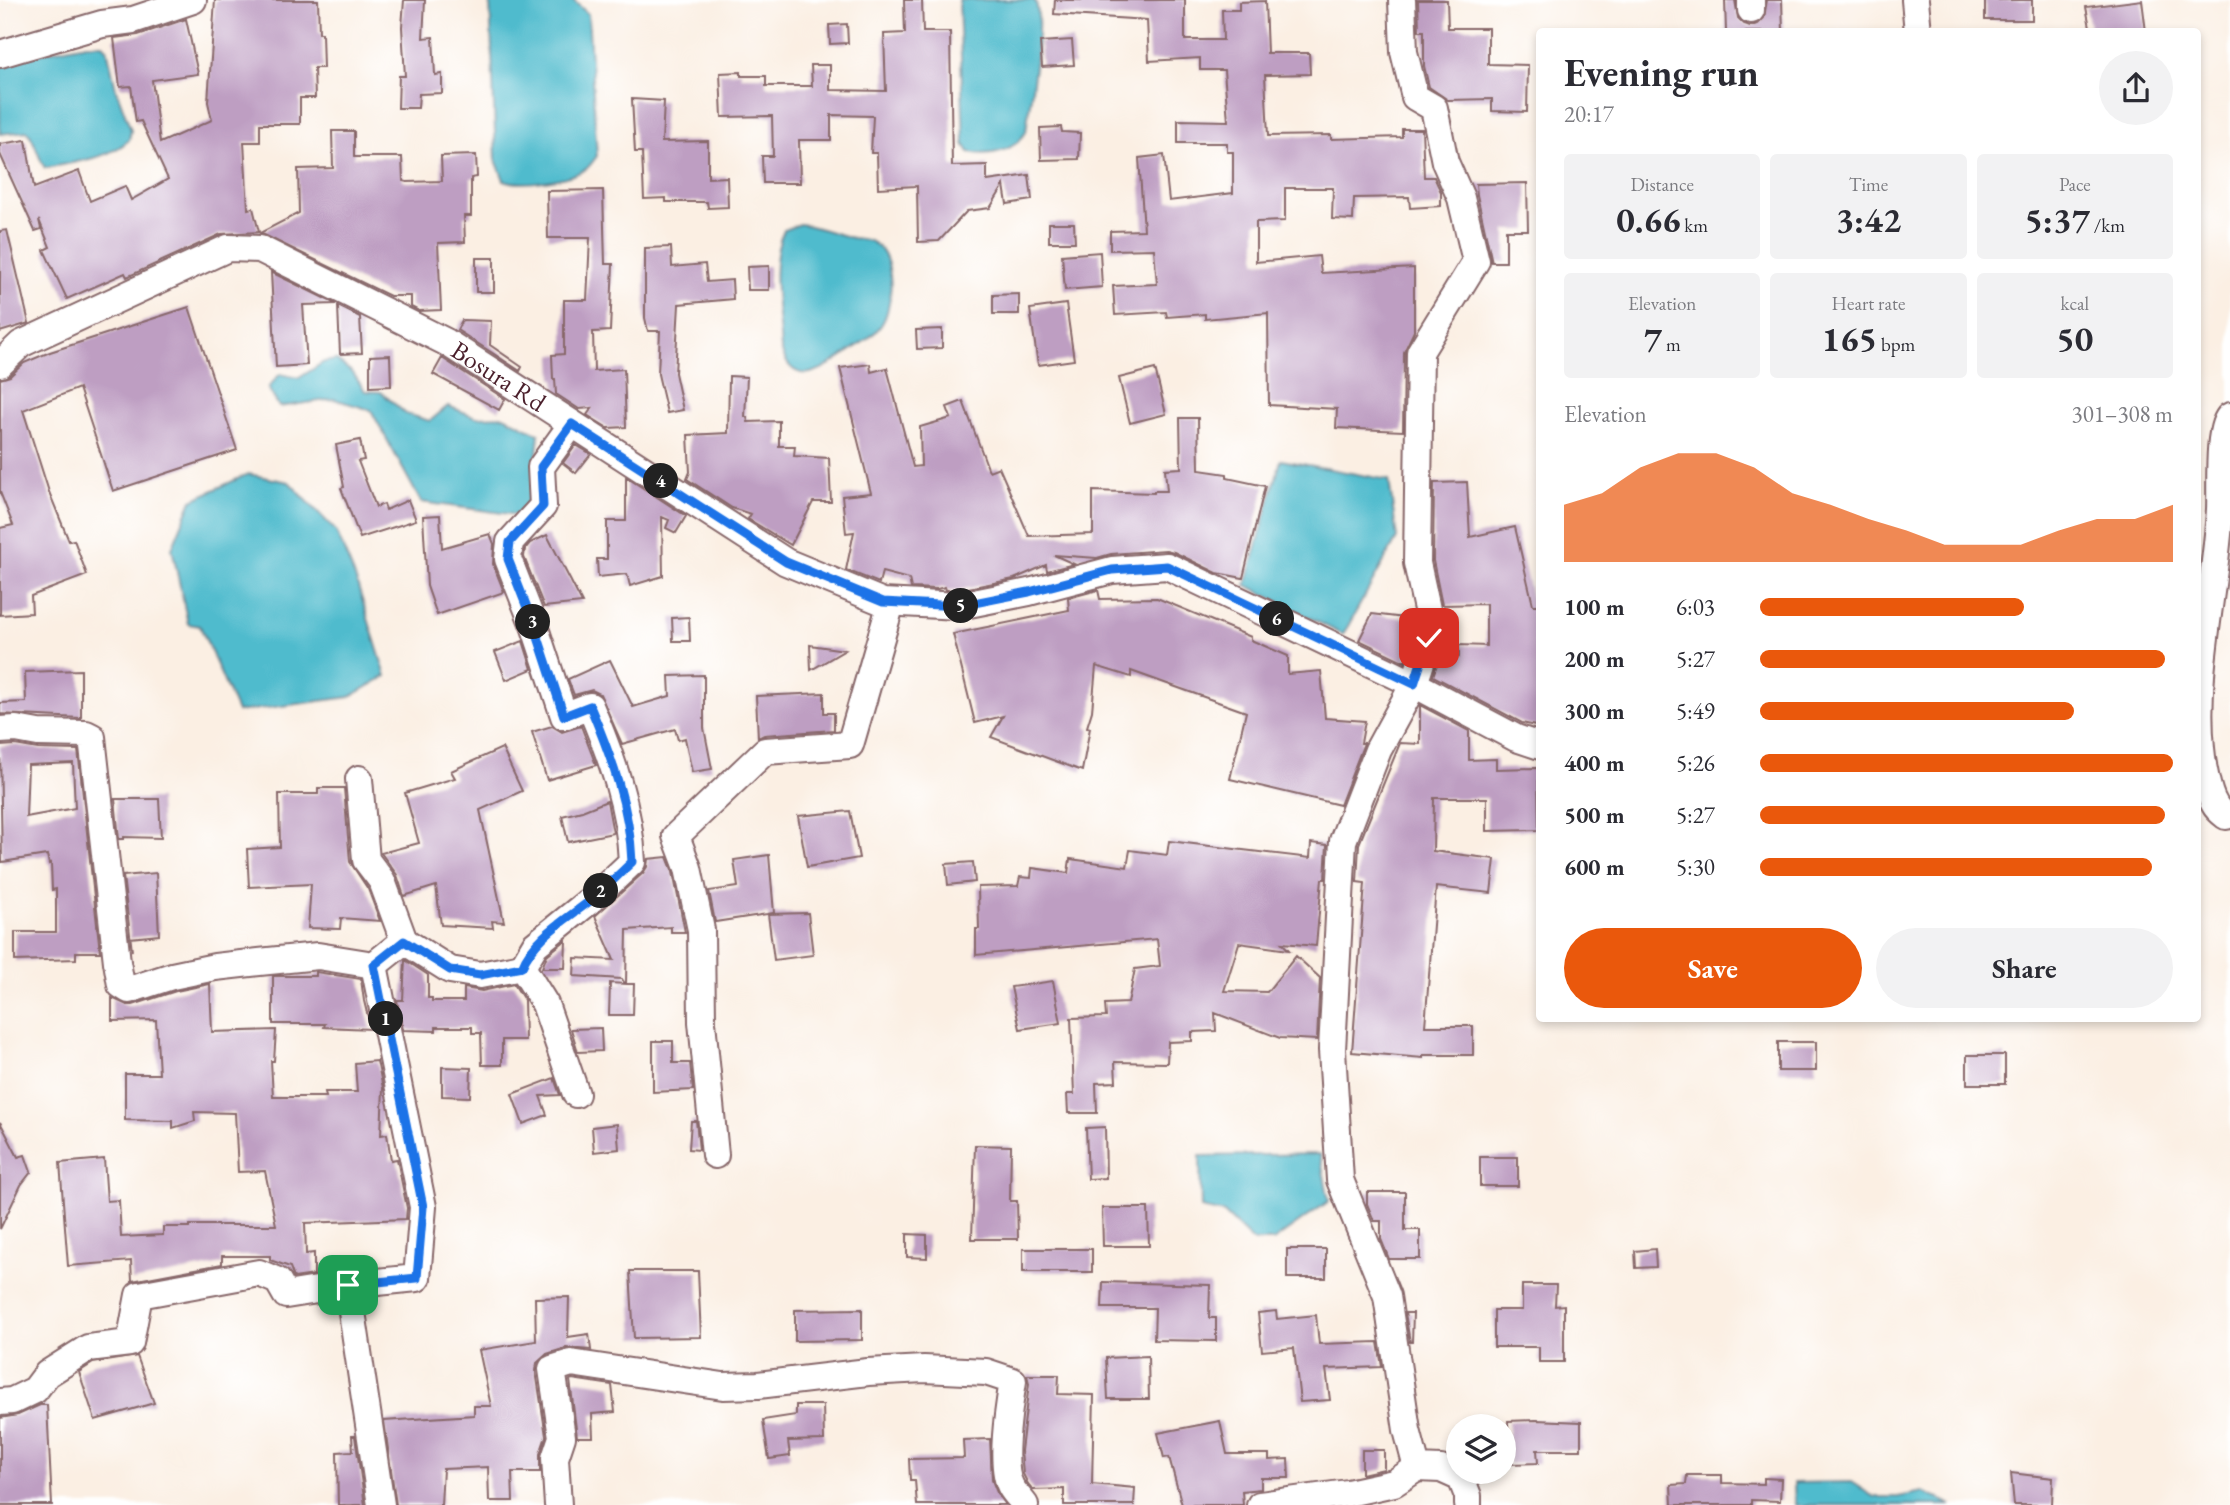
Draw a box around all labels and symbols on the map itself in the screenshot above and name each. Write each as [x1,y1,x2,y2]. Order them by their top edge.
street label: Bosura Rd [445,333,553,420]
pin: 4 [644,463,678,498]
pin: 5 [944,588,978,624]
pin: 6 [1260,602,1294,636]
pin: 3 [516,604,550,640]
pin [1399,608,1459,668]
pin: 2 [584,874,618,908]
pin: 1 [368,1002,404,1036]
pin [318,1255,378,1315]

